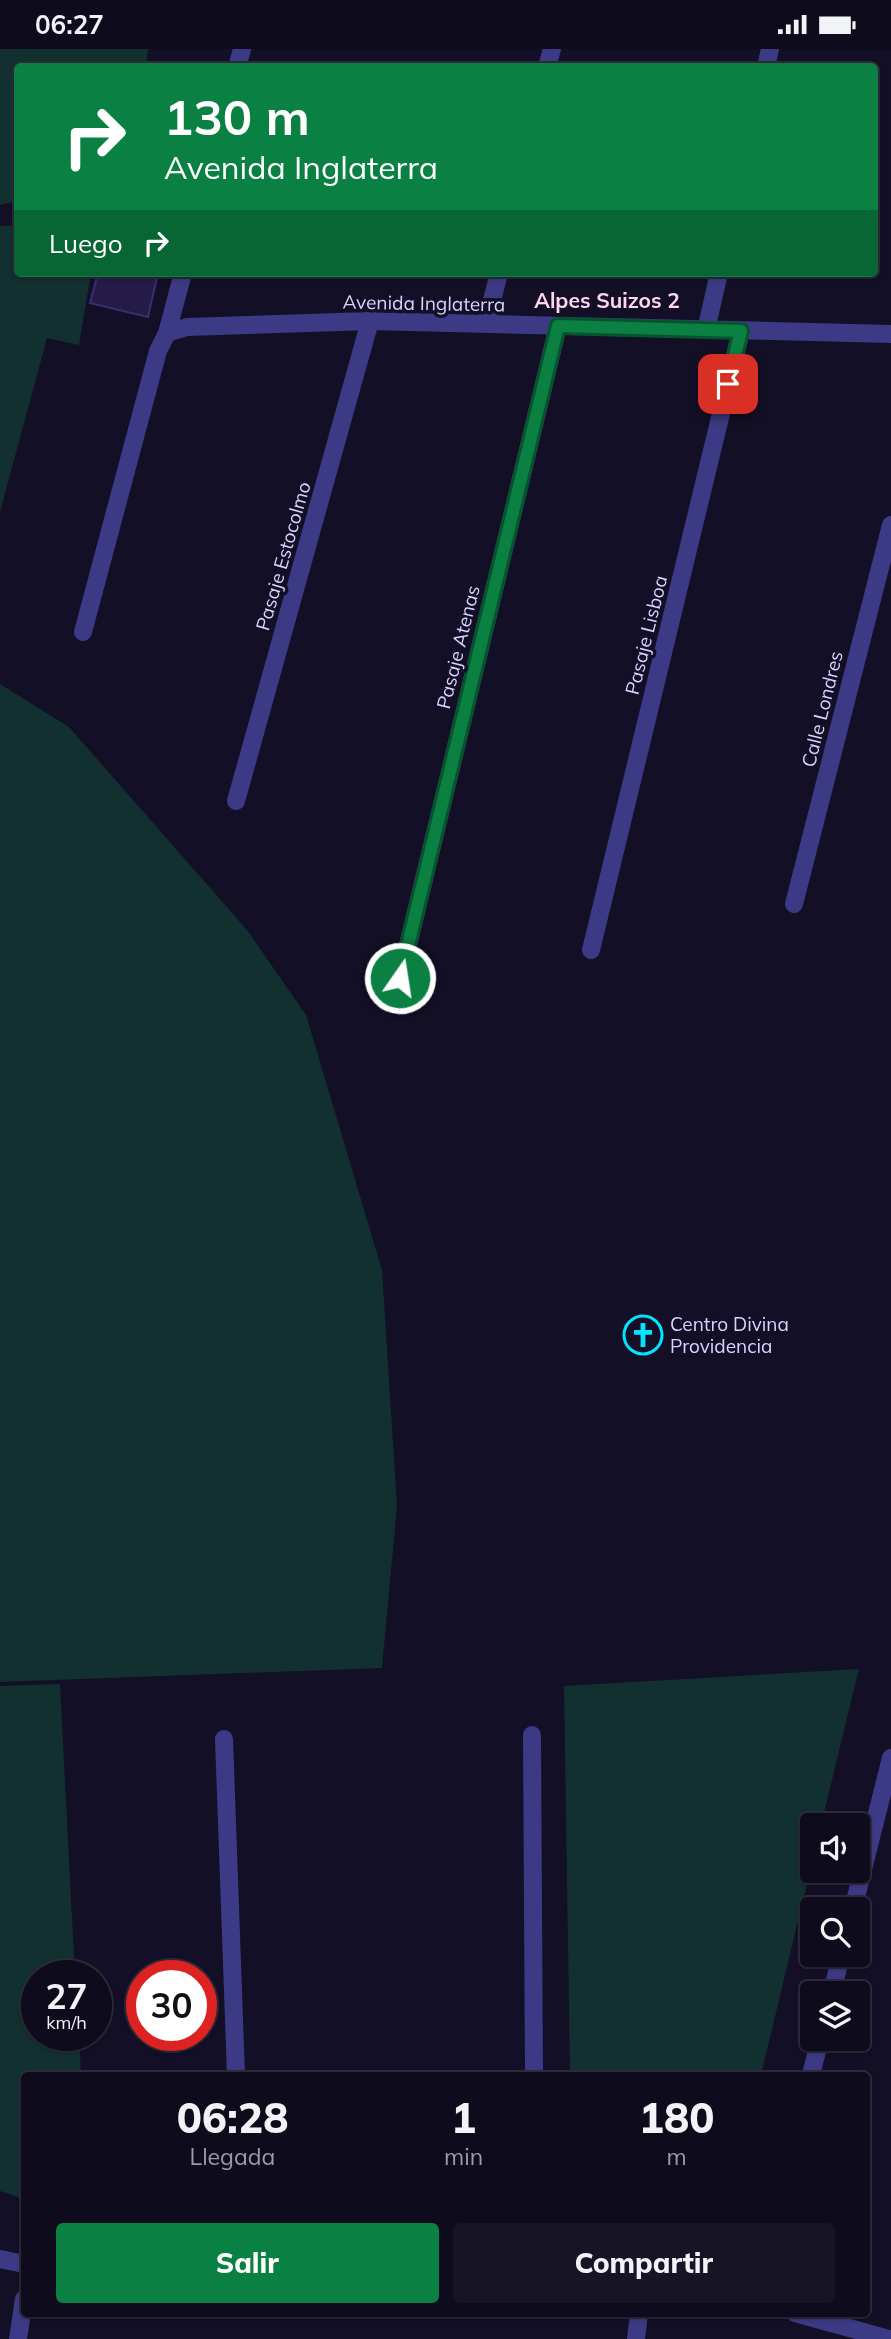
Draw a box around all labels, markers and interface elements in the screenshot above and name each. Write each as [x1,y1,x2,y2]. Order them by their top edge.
text: 06:27 [35,8,104,41]
text: 130 m [164,86,310,147]
icon: right [49,91,140,182]
text: Avenida Inglaterra [164,147,438,187]
icon: right [137,224,175,262]
text: Luego [49,227,123,260]
district label: Alpes Suizos 2 [534,287,680,313]
street label: Avenida Inglaterra [343,290,505,316]
pin [698,354,758,414]
icon: arrive [709,365,747,403]
street label: Pasaje Estocolmo [250,479,316,633]
street label: Pasaje Lisboa [620,573,672,697]
street label: Pasaje Atenas [431,583,485,711]
street label: Calle Londres [796,649,848,769]
position arrow [363,941,437,1015]
place label: Centro Divina Providencia [670,1312,789,1358]
church icon: Centro Divina Providencia [622,1314,664,1356]
map controls [800,1813,870,2051]
button: sound [800,1813,870,1883]
button: search [800,1897,870,1967]
speed limit sign: 30 [126,1960,217,2051]
text: 27 [45,1974,88,2018]
button: layers [800,1981,870,2051]
text: km/h [46,2011,87,2034]
text: 06:28 [177,2091,288,2144]
text: 1 [451,2091,476,2144]
text: 180 [639,2091,714,2144]
text: Llegada [190,2142,275,2171]
text: min [444,2142,483,2171]
text: m [666,2142,687,2171]
button: Salir [56,2223,439,2303]
button: Compartir [453,2223,835,2303]

